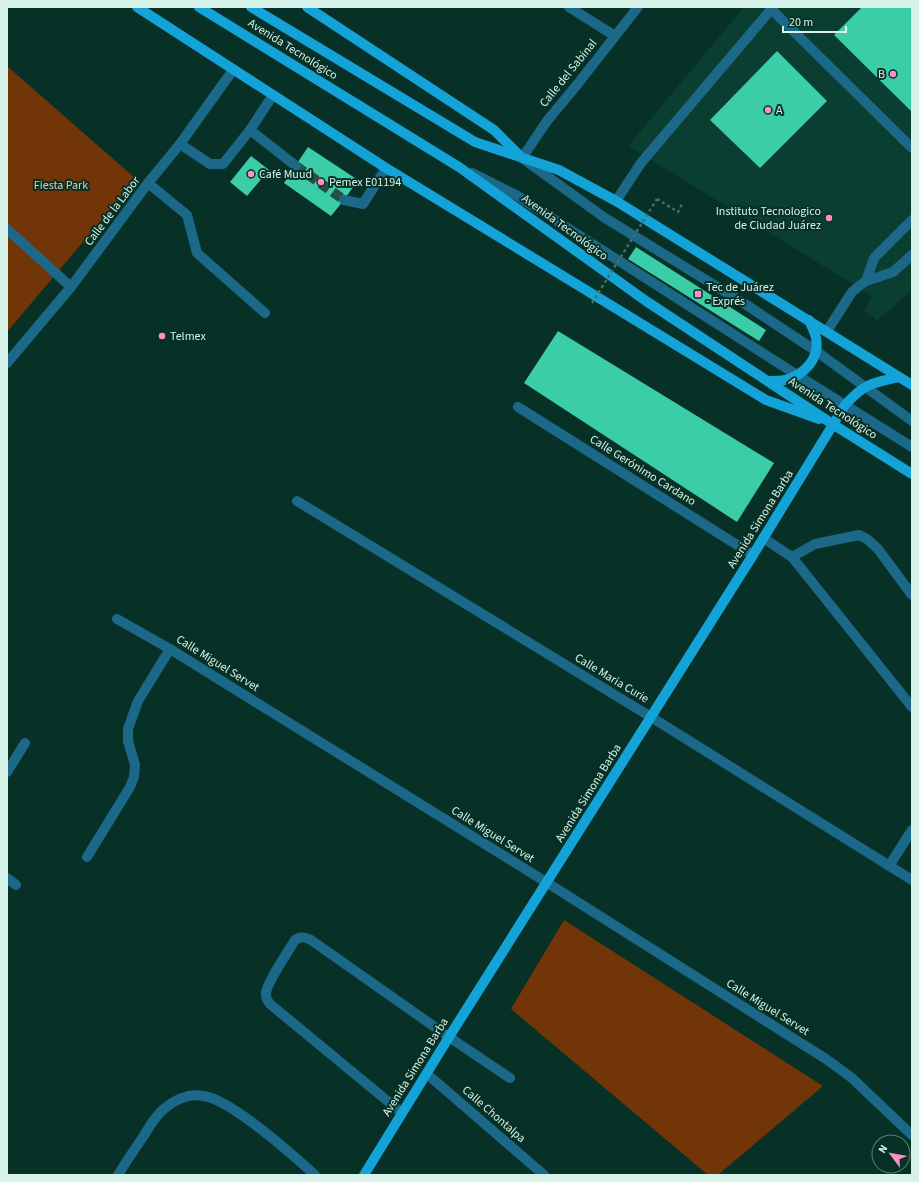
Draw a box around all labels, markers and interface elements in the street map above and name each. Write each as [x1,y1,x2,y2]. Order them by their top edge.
scale bar [783,8,846,34]
text: 20 m [789,14,813,31]
street label: Avenida Tecnológico [245,15,341,84]
street label: Calle del Sabinal [536,36,601,111]
place label: B [878,66,885,83]
marker: B [888,69,898,79]
place label: A [776,102,783,119]
marker: A [763,105,773,115]
place label: Café Muud [259,166,312,183]
marker: Café Muud [246,169,256,179]
street label: Calle de la Labor [81,172,145,250]
place label: Pemex E01194 [329,174,401,191]
park label: Fiesta Park [34,177,88,194]
marker: Pemex E01194 [316,177,326,187]
street label: Avenida Tecnológico [518,190,611,265]
place label: Instituto Tecnologico de Ciudad Juárez [716,203,821,234]
marker: Instituto Tecnologico de Ciudad Juárez [824,213,834,223]
place label: Tec de Juárez - Exprés [706,279,774,310]
marker: Tec de Juárez - Exprés [693,289,703,299]
place label: Telmex [170,328,206,345]
marker: Telmex [157,331,167,341]
street label: Avenida Tecnológico [785,373,881,444]
street label: Calle Gerónimo Cardano [586,431,699,510]
street label: Avenida Simona Barba [723,467,798,572]
street label: Calle Miguel Servet [173,631,263,696]
street label: Calle Maria Curie [571,649,652,707]
street label: Avenida Simona Barba [551,741,626,846]
street label: Calle Miguel Servet [448,802,538,867]
street label: Calle Miguel Servet [723,975,813,1040]
street label: Avenida Simona Barba [378,1015,453,1120]
street label: Calle Chontalpa [458,1082,529,1147]
north arrow [871,1134,911,1174]
text: N [875,1142,891,1156]

